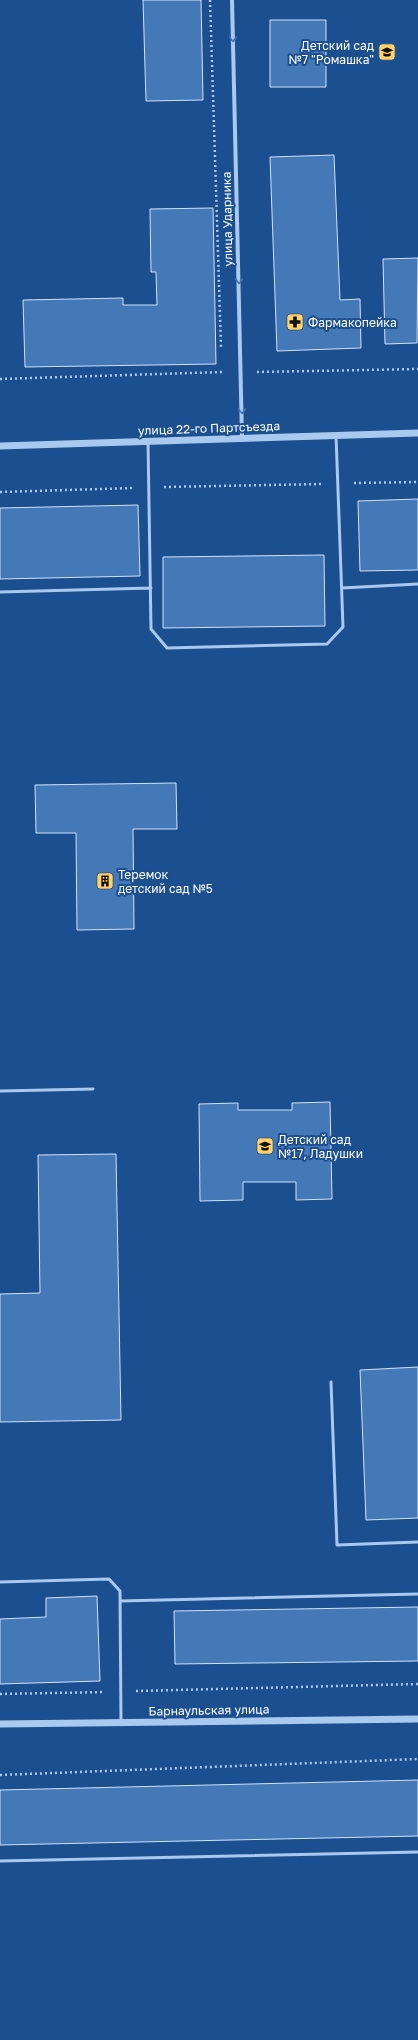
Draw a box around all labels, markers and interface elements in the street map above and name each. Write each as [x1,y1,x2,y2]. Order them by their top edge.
one-way arrow [228,36,237,42]
place label: Детский сад №7 "Ромашка" [289,38,374,67]
school or university icon: Детский сад №7 "Ромашка" [377,42,397,62]
street label: улица Ударника [219,171,235,267]
one-way arrow [234,278,243,284]
pharmacy icon: Фармакопейка [285,312,305,332]
place label: Фармакопейка [308,315,397,330]
one-way arrow [237,408,246,414]
street label: улица 22-го Партсъезда [138,418,280,438]
place label: Теремок детский сад №5 [118,867,213,896]
building icon: Теремок детский сад №5 [95,871,115,891]
place label: Детский сад №17, Ладушки [278,1132,363,1161]
school or university icon: Детский сад №17, Ладушки [255,1136,275,1156]
street label: Барнаульская улица [148,1701,270,1719]

